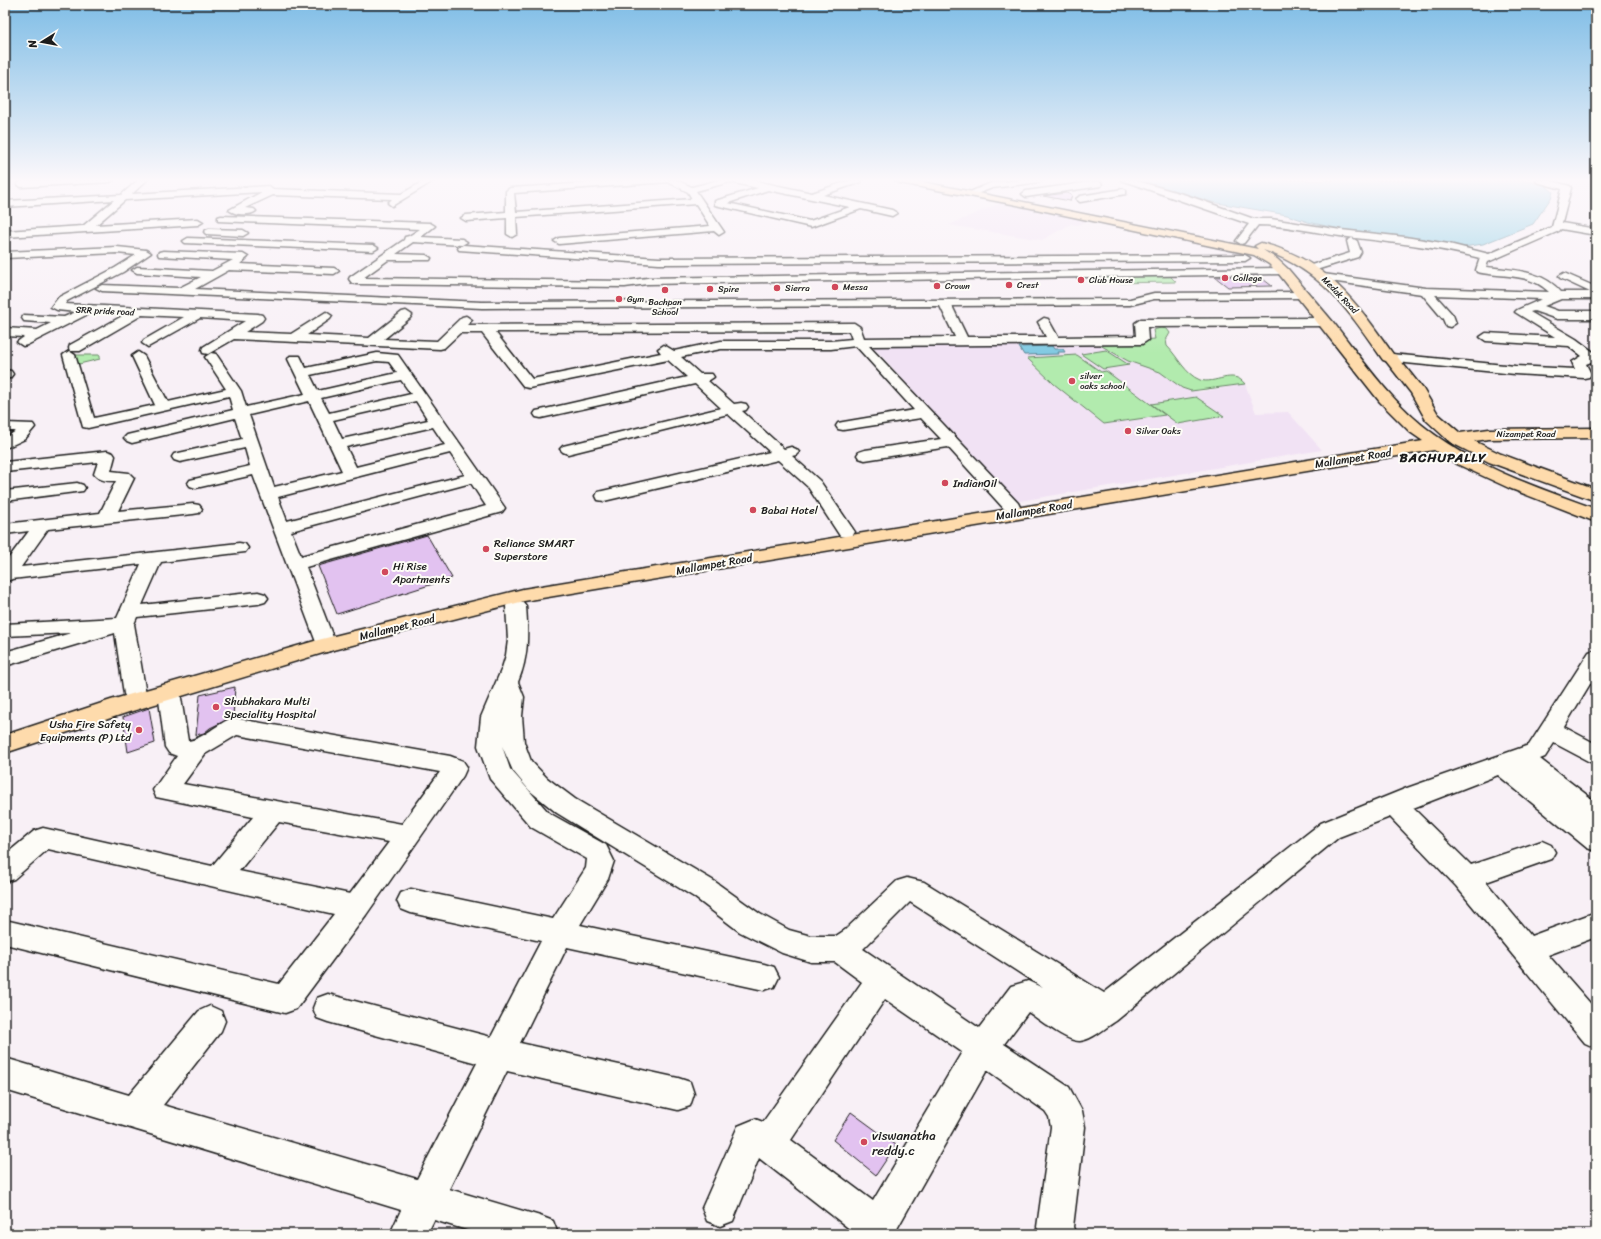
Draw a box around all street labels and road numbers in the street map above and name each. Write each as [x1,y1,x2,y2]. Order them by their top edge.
street label: Medak Road [1318,272,1363,319]
street label: SRR pride road [75,301,136,321]
street label: Nizampet Road [1496,426,1557,442]
street label: Mallampet Road [1314,443,1394,474]
street label: Mallampet Road [995,495,1075,526]
street label: Mallampet Road [674,548,755,581]
street label: Mallampet Road [357,609,438,646]

